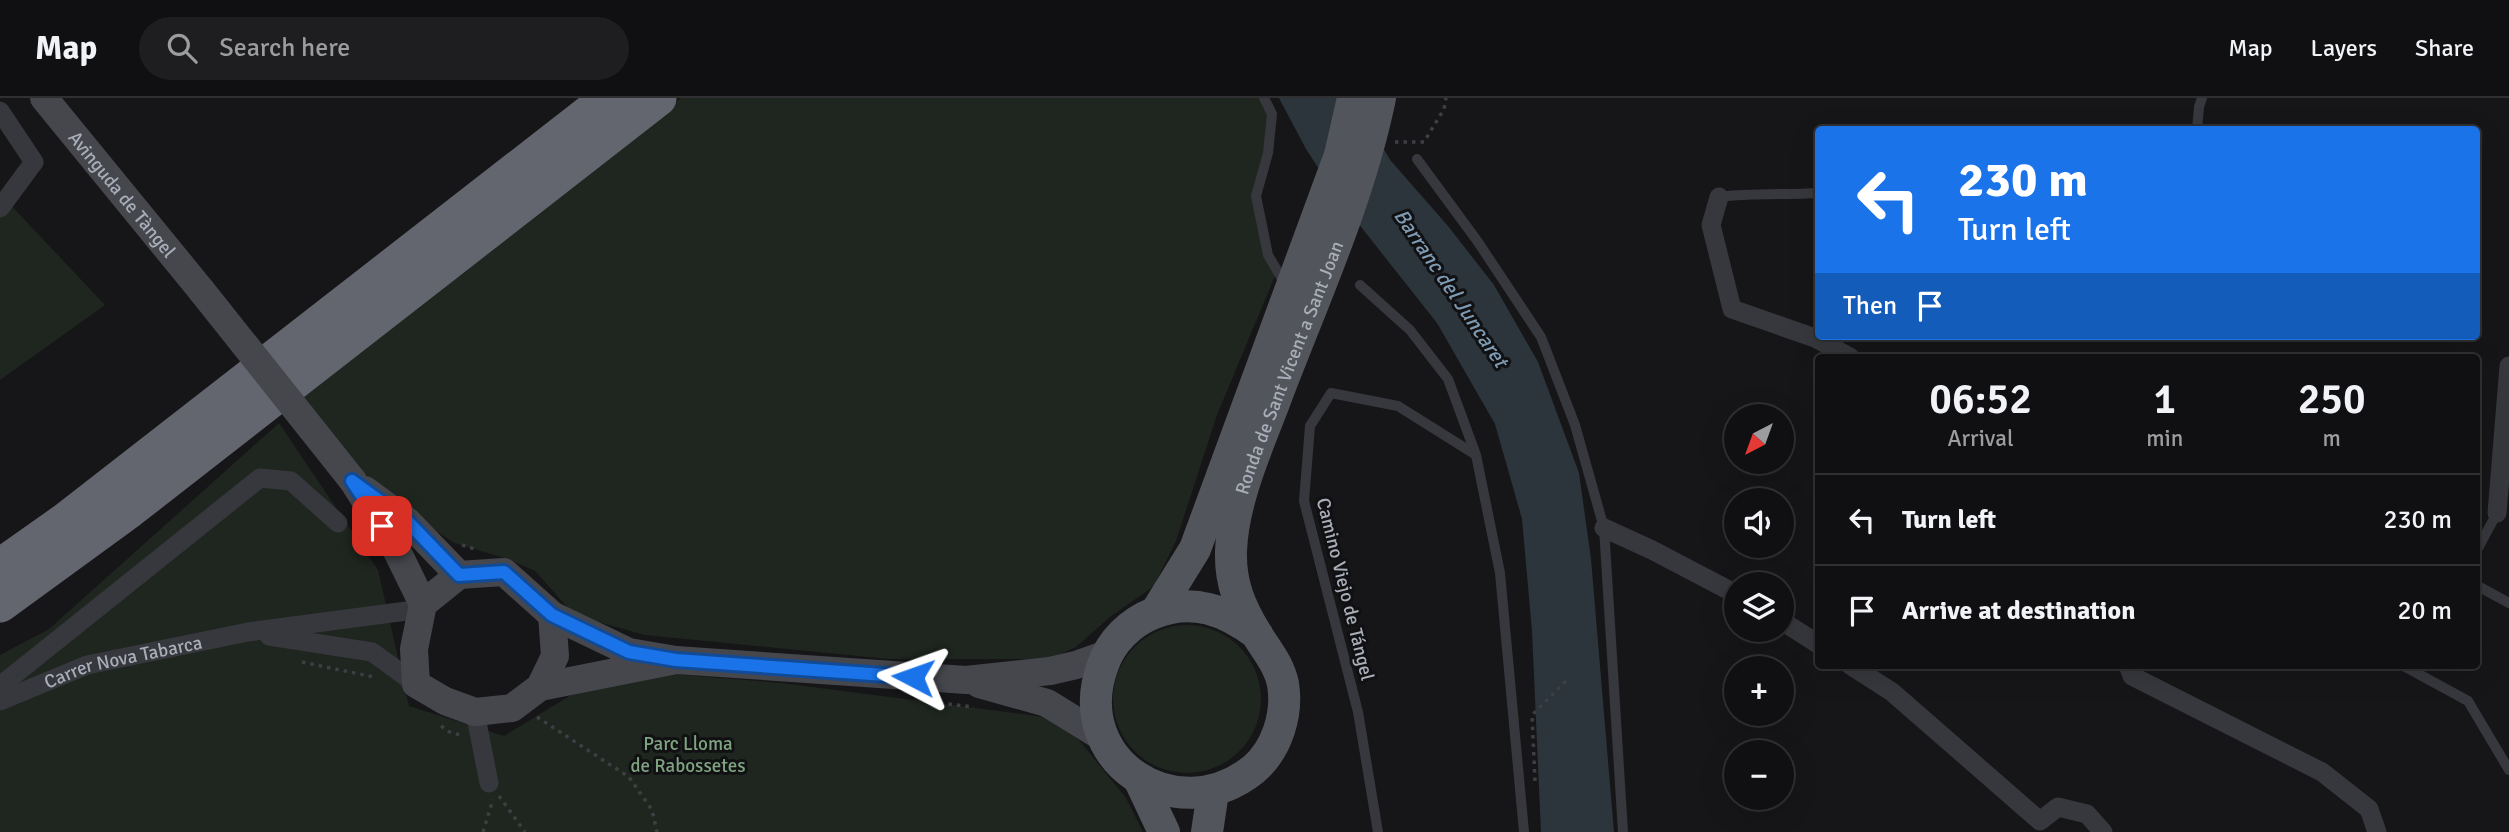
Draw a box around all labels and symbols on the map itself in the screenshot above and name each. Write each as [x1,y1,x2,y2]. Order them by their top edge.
street label: Avinguda de Tàngel [63,126,181,263]
water label: Barranc del Juncaret [1388,204,1515,374]
street label: Ronda de Sant Vicent a Sant Joan [1230,238,1349,497]
north arrow [1724,404,1794,474]
street label: Camino Viejo de Tángel [1311,495,1379,683]
pin [352,496,412,556]
street label: Carrer Nova Tabarca [41,631,205,694]
position arrow [876,640,950,714]
park label: Parc Lloma de Rabossetes [631,732,746,778]

